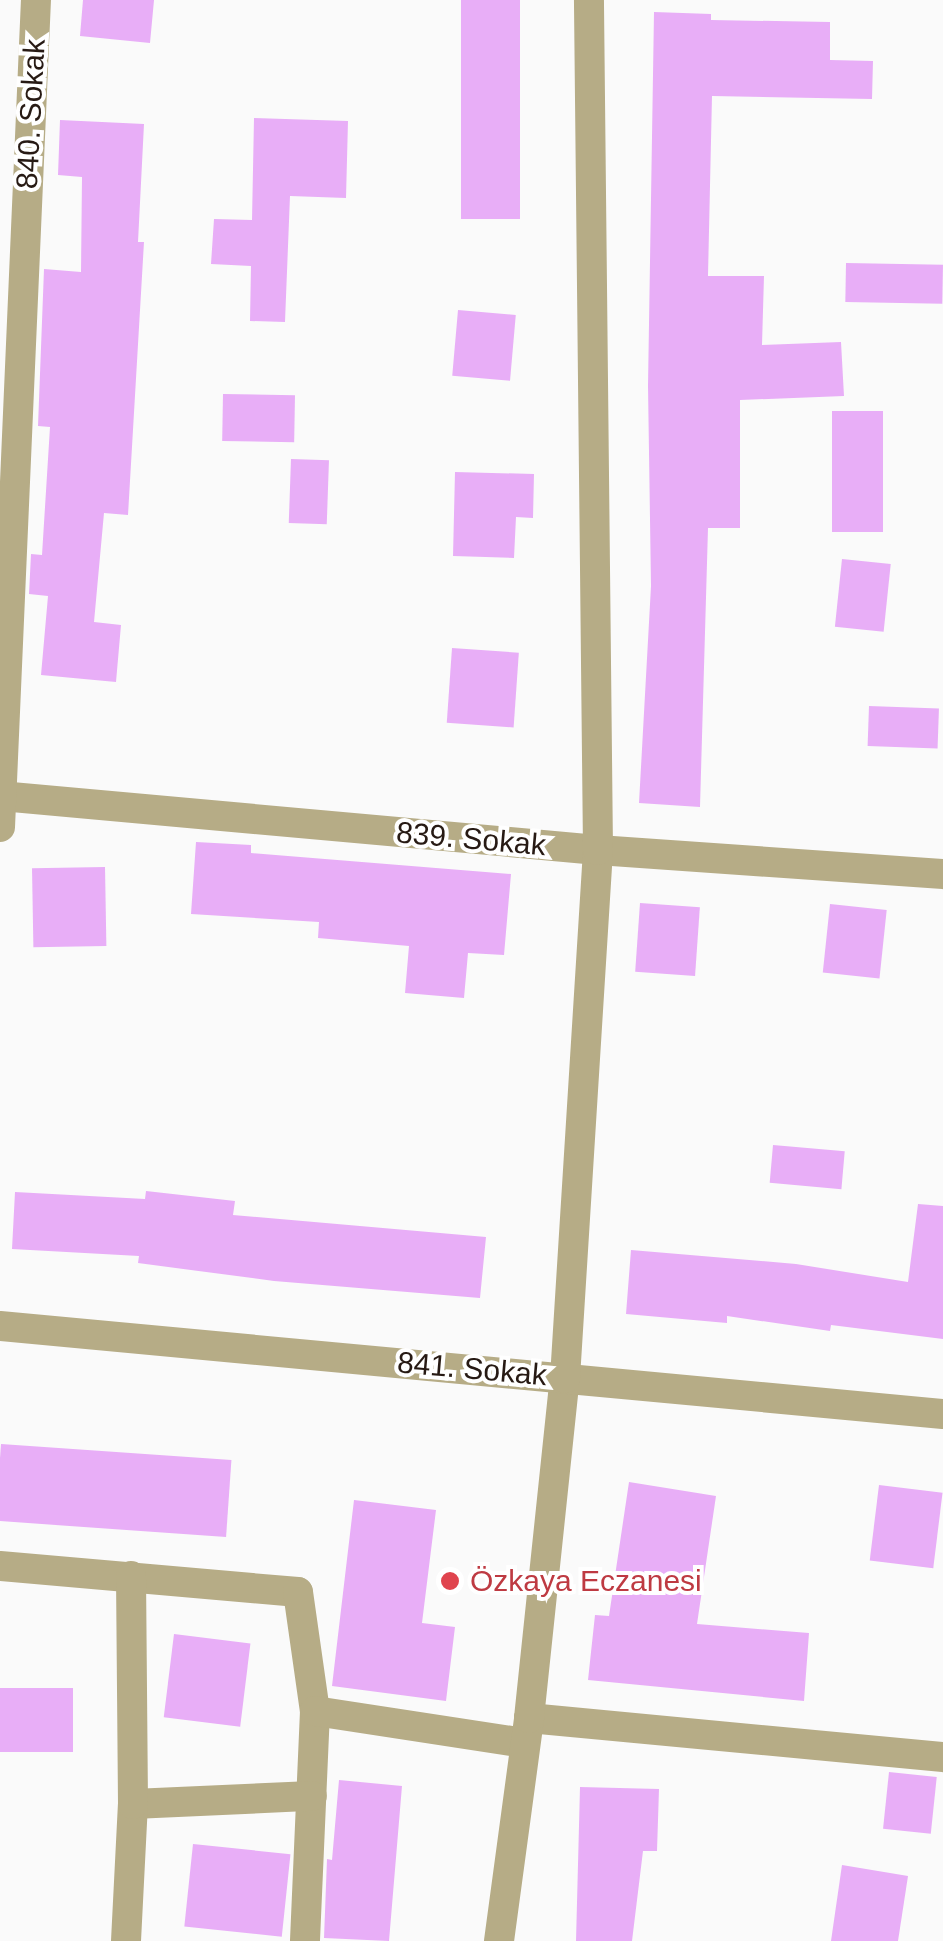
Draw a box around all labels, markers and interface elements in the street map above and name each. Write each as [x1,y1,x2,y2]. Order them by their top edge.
street label: 840. Sokak [9,38,53,190]
street label: 839. Sokak [395,815,547,863]
street label: 841. Sokak [396,1345,548,1393]
place label: Özkaya Eczanesi [470,1563,702,1599]
marker: Özkaya Eczanesi [439,1570,461,1592]

